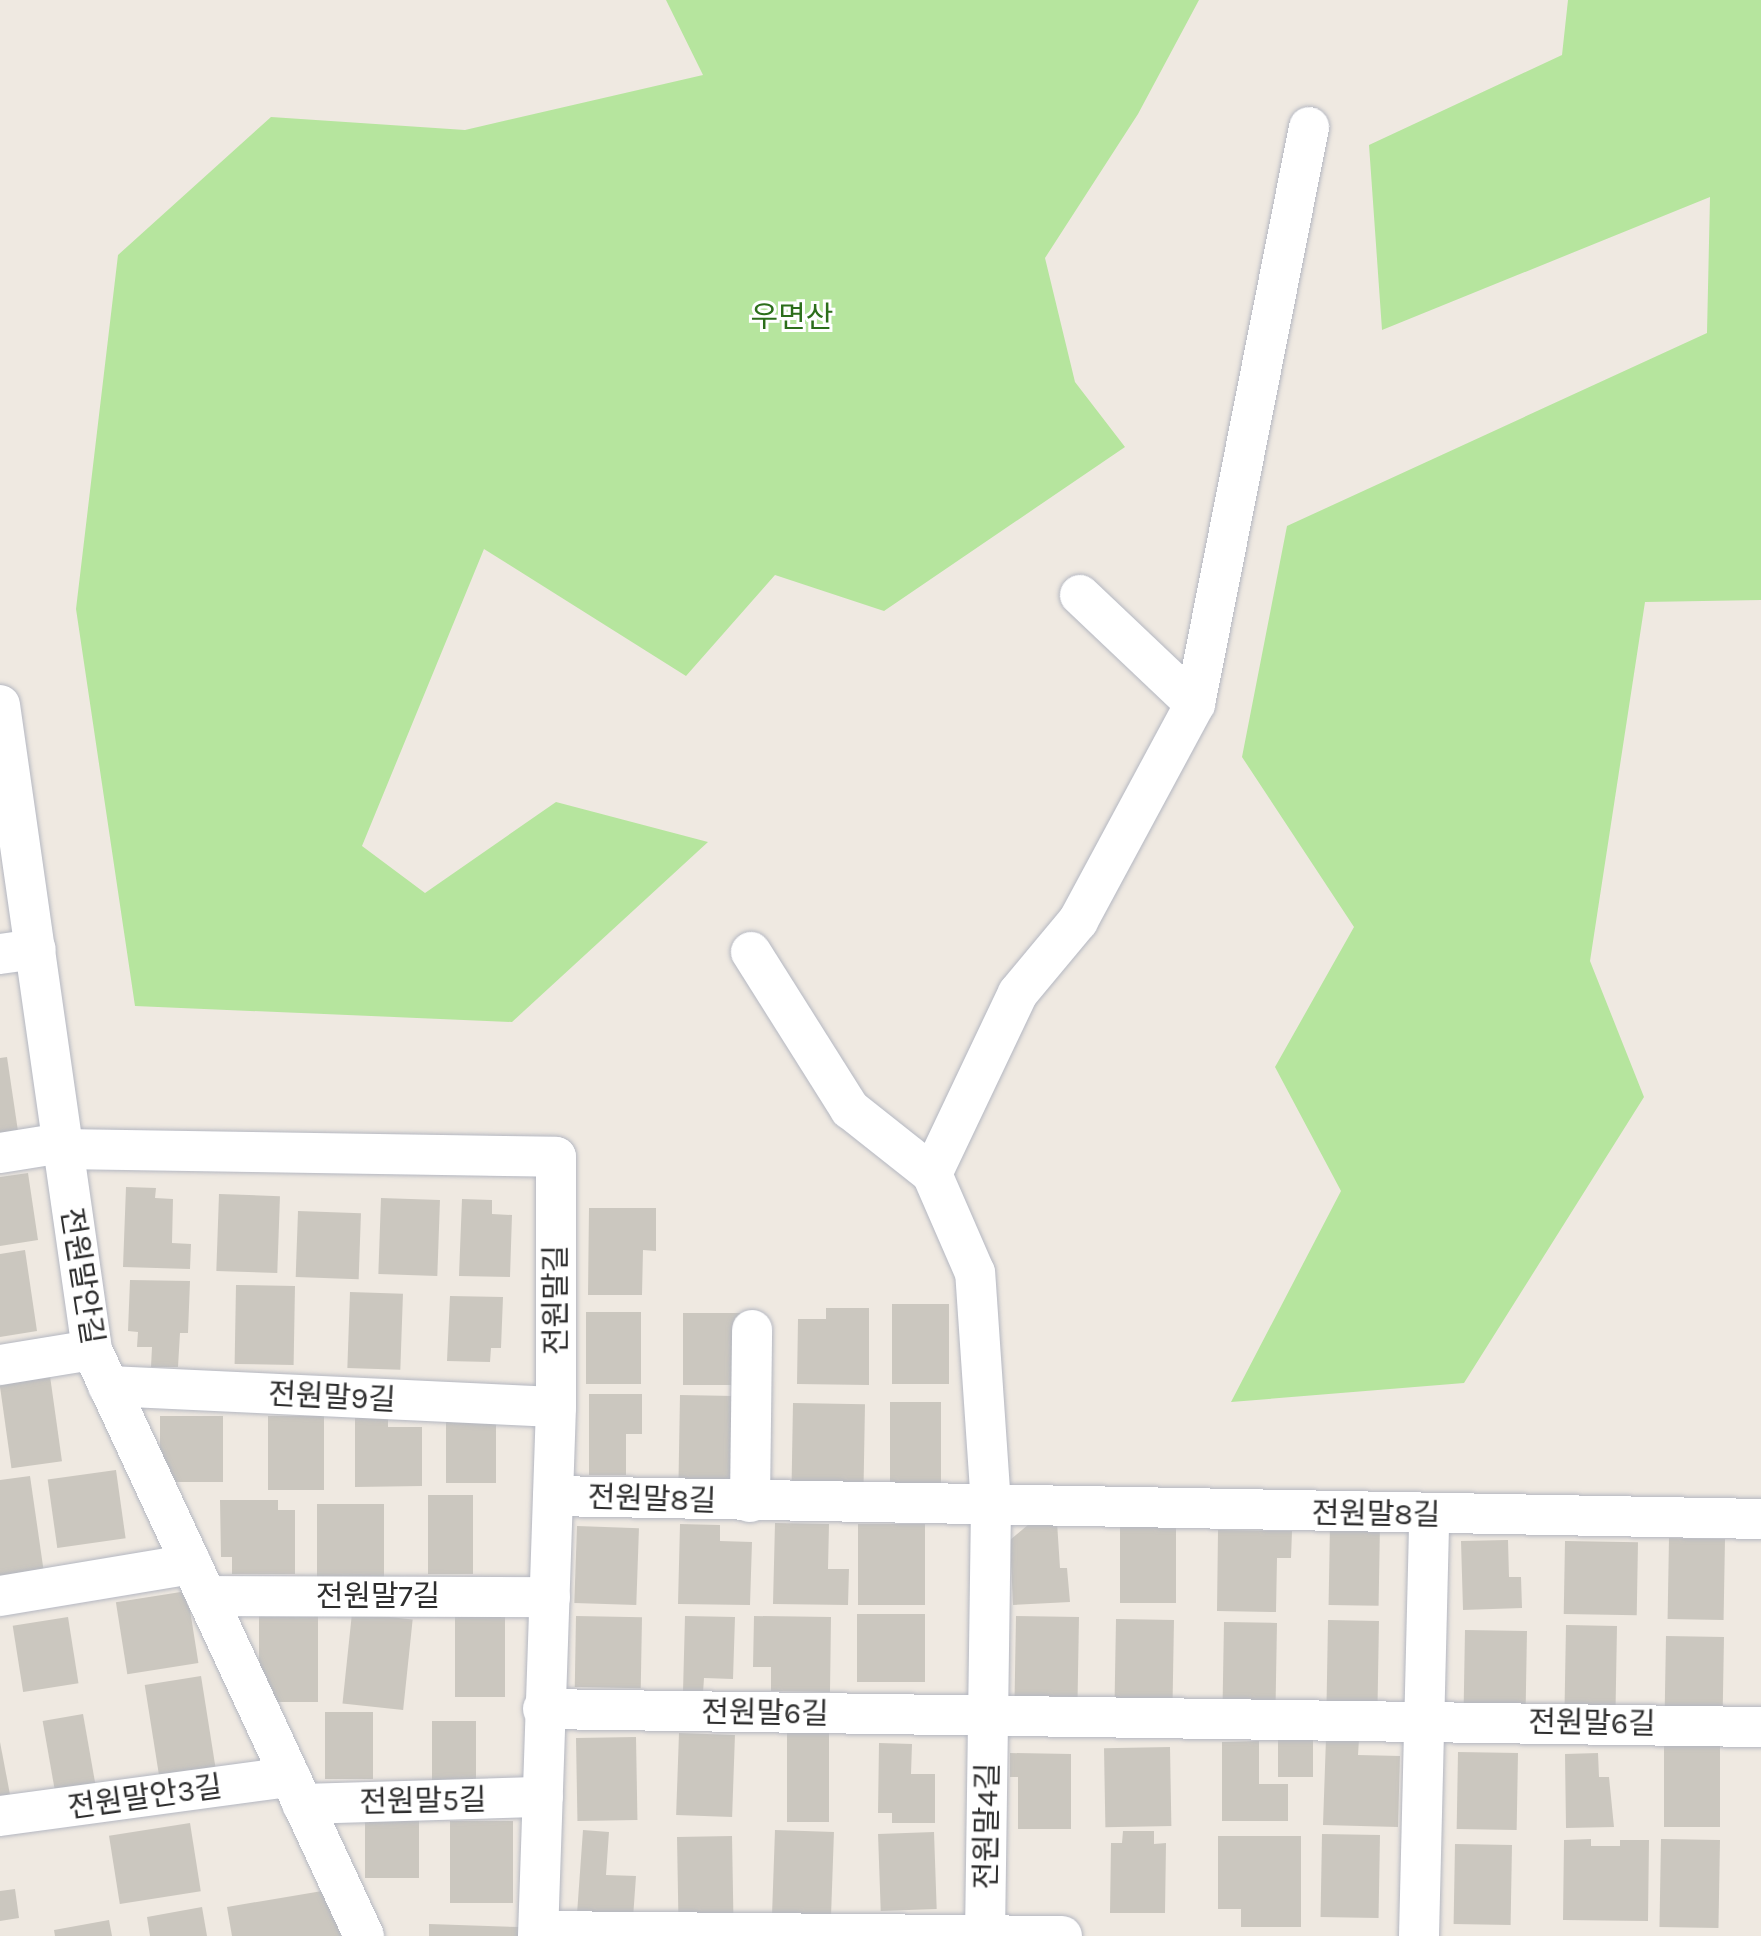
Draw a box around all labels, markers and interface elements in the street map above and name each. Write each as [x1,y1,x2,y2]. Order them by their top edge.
park label: 우면산 [751,299,833,335]
street label: 전원말안길 [53,1205,111,1347]
street label: 전원말길 [538,1245,574,1355]
street label: 전원말9길 [267,1376,397,1418]
street label: 전원말8길 [587,1479,717,1519]
street label: 전원말8길 [1311,1495,1441,1533]
street label: 전원말7길 [316,1578,440,1614]
street label: 전원말6길 [701,1694,829,1732]
street label: 전원말6길 [1528,1704,1656,1742]
street label: 전원말4길 [968,1762,1006,1890]
street label: 전원말안3길 [65,1768,225,1826]
street label: 전원말5길 [359,1782,487,1820]

